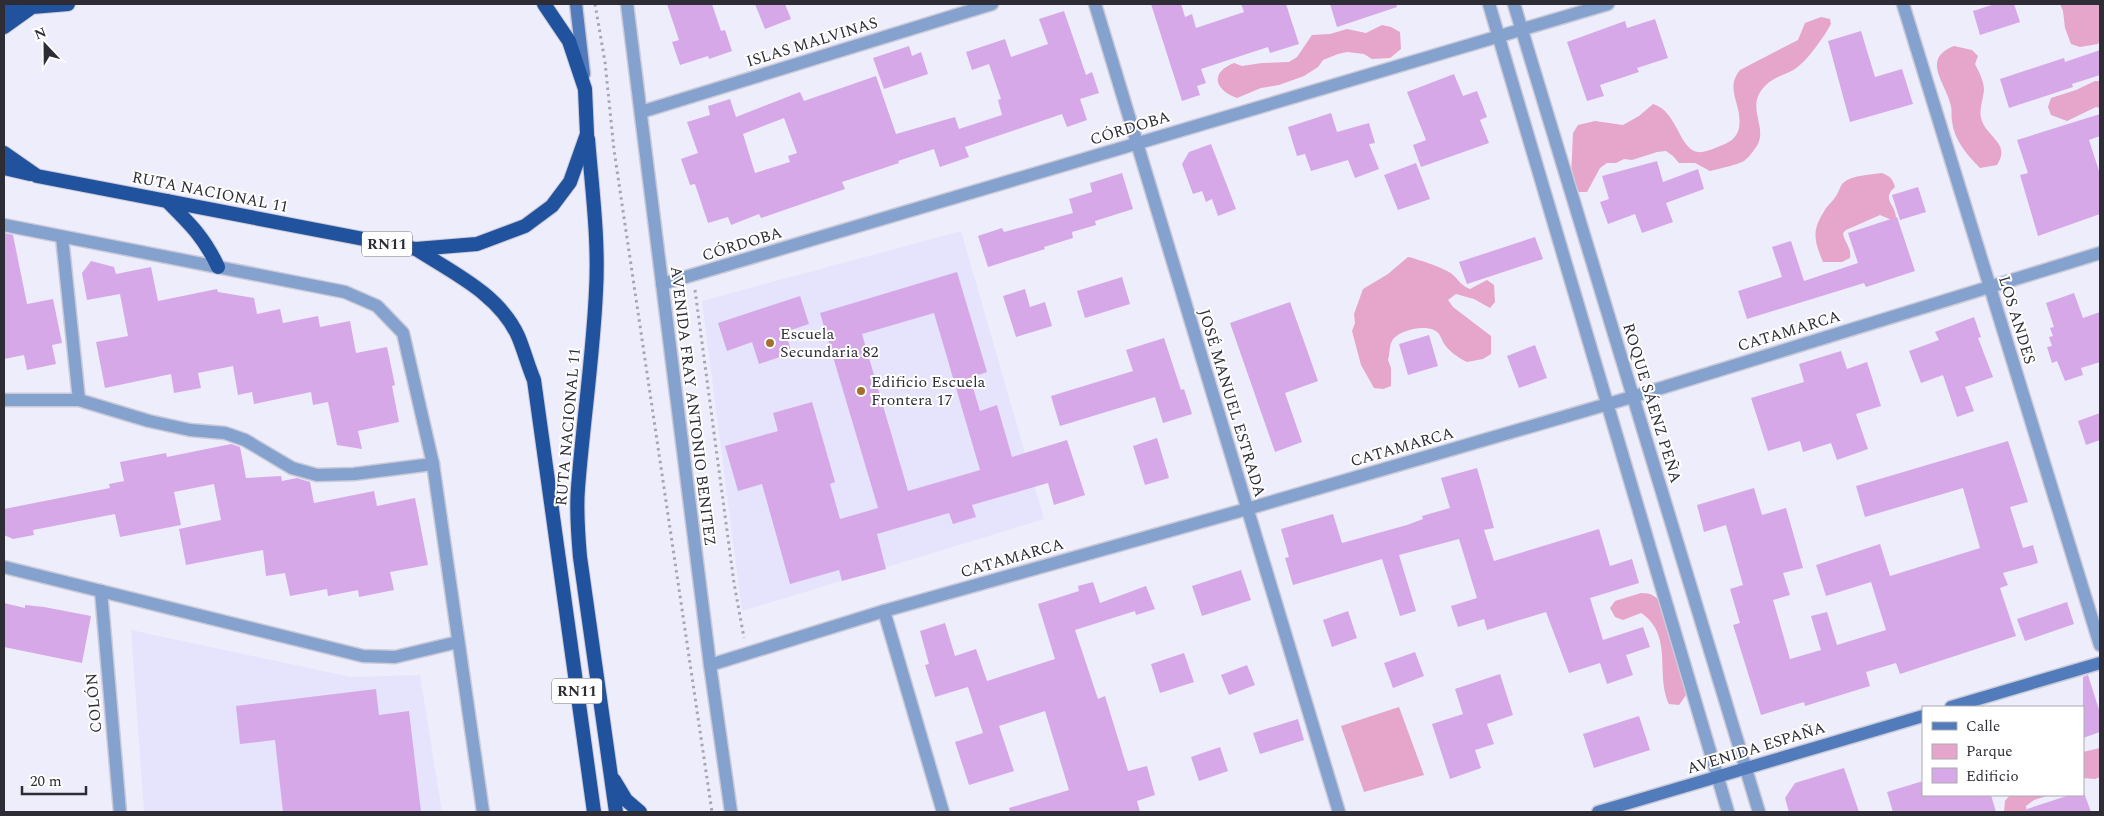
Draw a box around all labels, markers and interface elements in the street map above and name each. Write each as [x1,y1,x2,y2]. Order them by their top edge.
street label: ISLAS MALVINAS [743,11,881,73]
north arrow [20,20,70,70]
text: N [31,22,50,45]
street label: CÓRDOBA [1087,104,1173,152]
street label: RUTA NACIONAL 11 [130,165,290,219]
street label: CÓRDOBA [699,220,785,268]
road number: RN11 [362,232,412,256]
street label: AVENIDA FRAY ANTONIO BENITEZ [664,265,722,547]
street label: LOS ANDES [1992,273,2042,367]
street label: CATAMARCA [1735,304,1843,358]
street label: JOSÉ MANUEL ESTRADA [1192,306,1272,500]
street label: ROQUE SÁENZ PEÑA [1616,320,1688,486]
place label: Escuela Secundaria 82 [780,322,878,364]
marker: Escuela Secundaria 82 [764,337,776,349]
street label: RUTA NACIONAL 11 [549,347,587,507]
place label: Edificio Escuela Frontera 17 [871,370,986,412]
marker: Edificio Escuela Frontera 17 [855,385,867,397]
street label: CATAMARCA [1348,421,1456,473]
street label: CATAMARCA [958,532,1066,584]
street label: COLÓN [79,672,109,734]
road number: RN11 [552,678,602,704]
legend [1922,706,2084,796]
street label: AVENIDA ESPAÑA [1684,715,1828,781]
text: Calle [1966,715,2000,738]
text: Parque [1966,740,2013,763]
scale bar [22,764,86,796]
text: Edificio [1966,765,2019,788]
text: 20 m [30,770,62,793]

